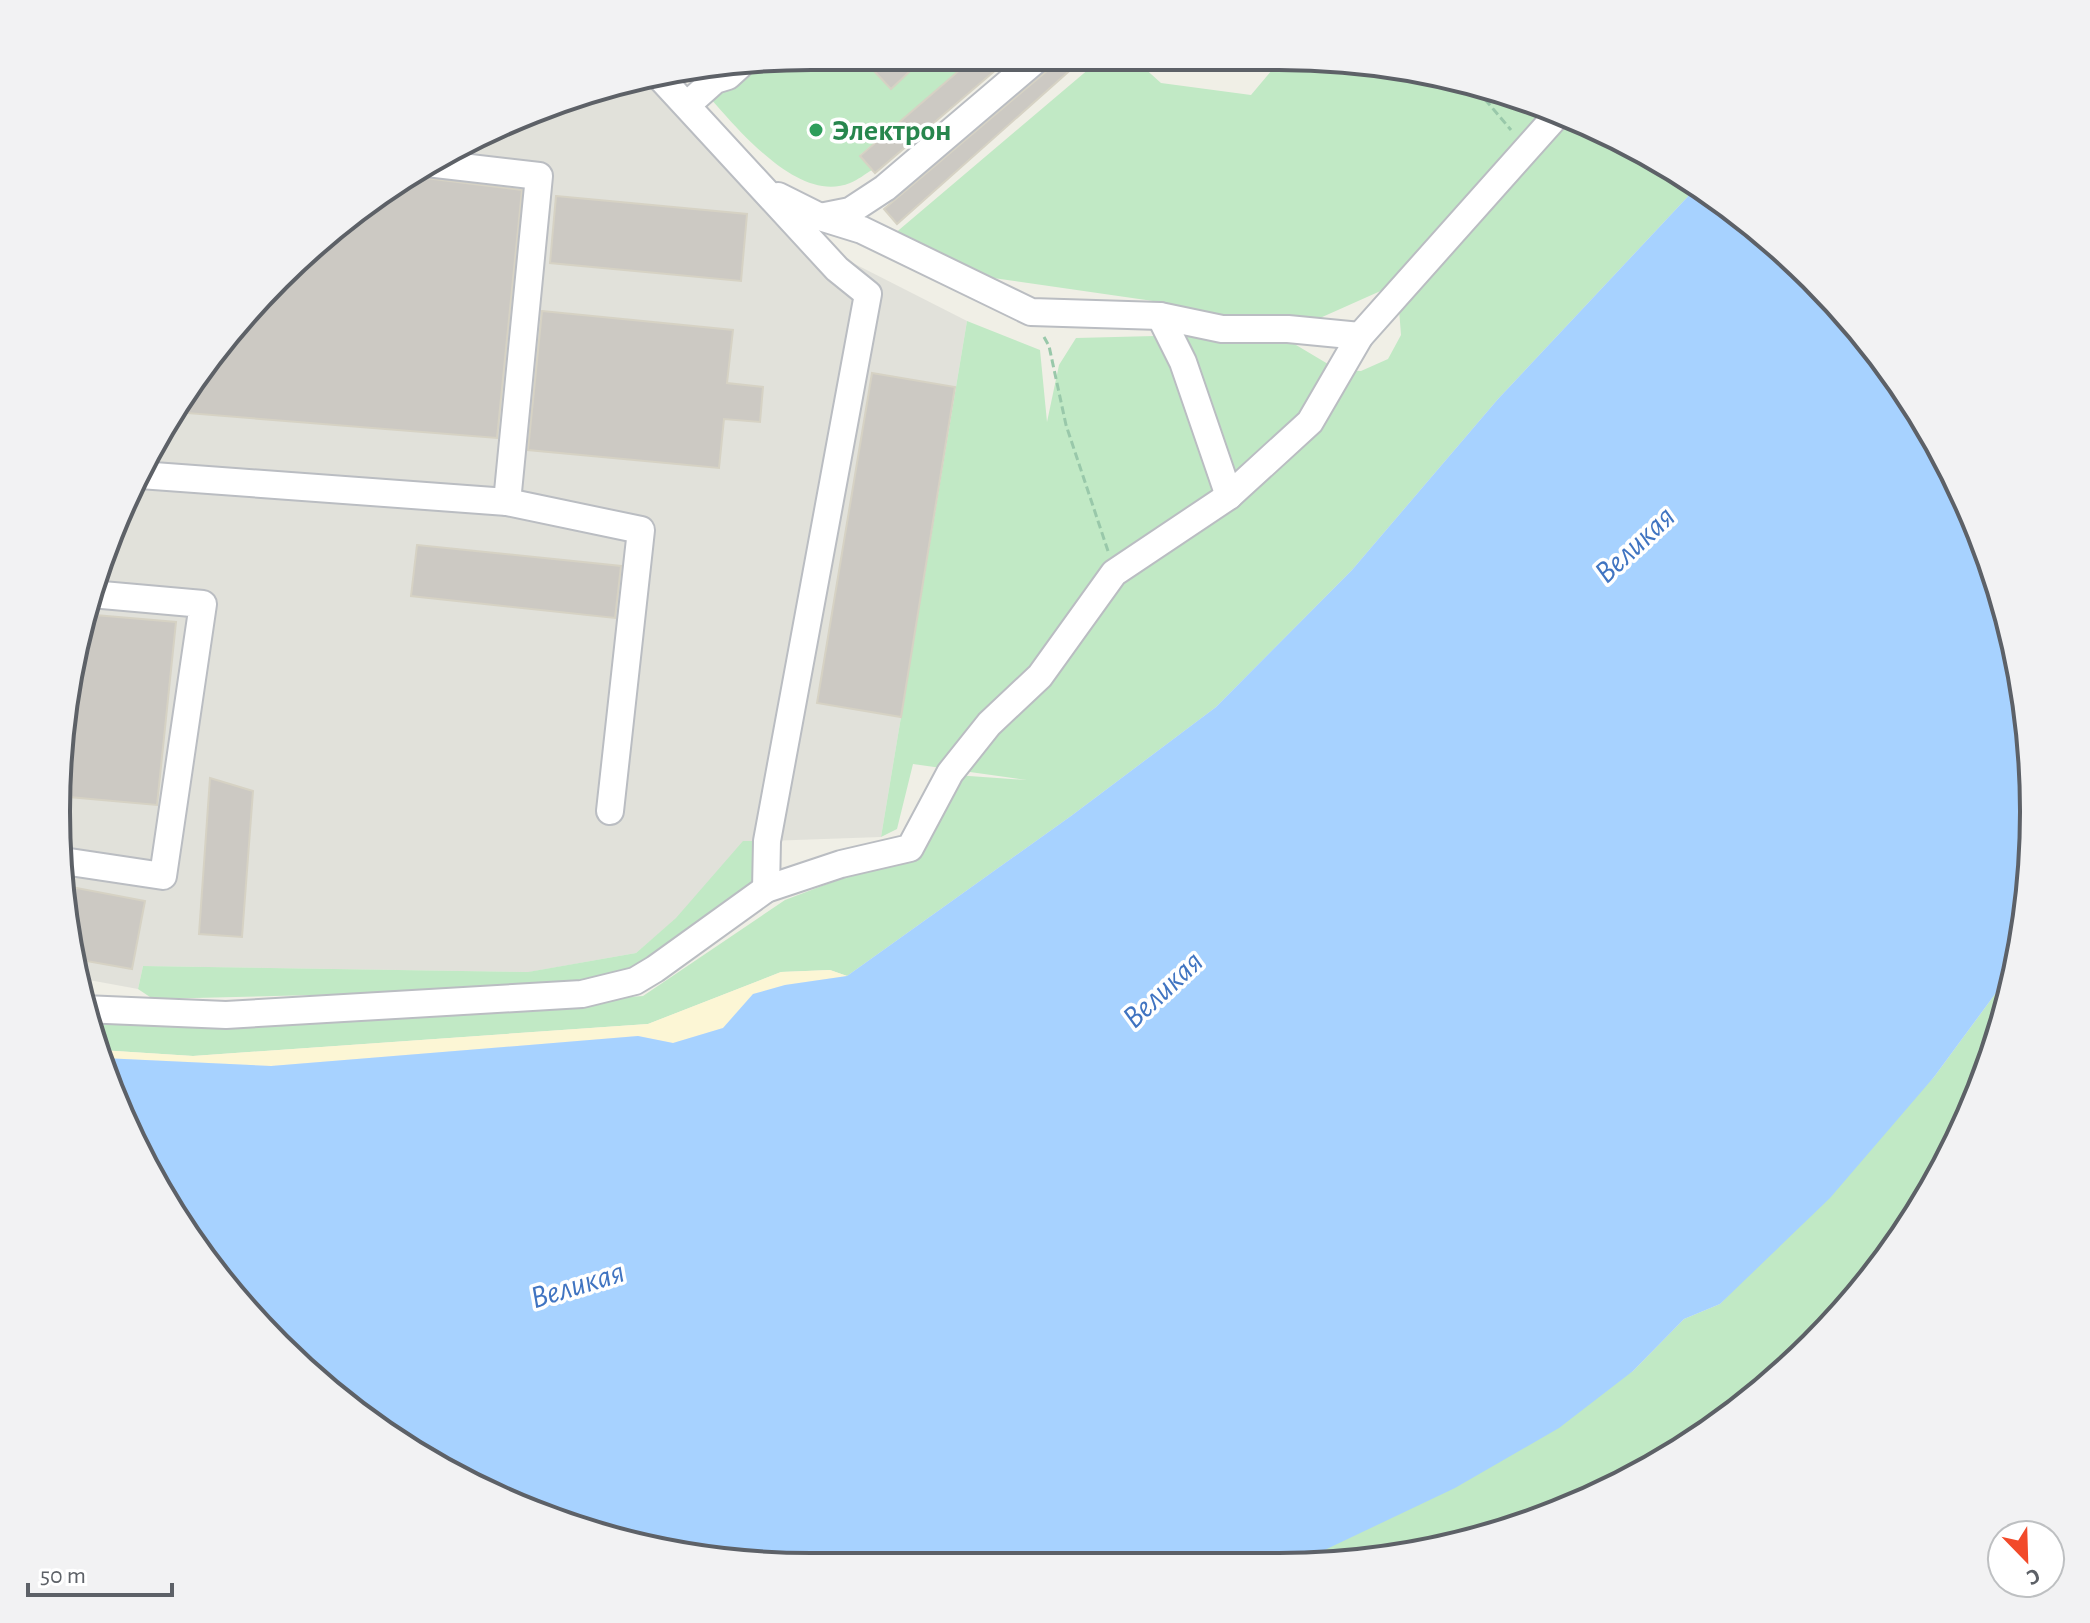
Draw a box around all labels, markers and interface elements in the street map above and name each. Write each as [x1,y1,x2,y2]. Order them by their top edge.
place label: Электрон [832,116,952,146]
marker: Электрон [807,121,825,139]
water label: Великая [1589,500,1681,589]
water label: Великая [1117,945,1209,1034]
water label: Великая [527,1256,628,1314]
north arrow [1986,1519,2066,1599]
scale bar [28,1547,172,1597]
text: 50 m [40,1564,86,1588]
text: С [2024,1564,2043,1589]

